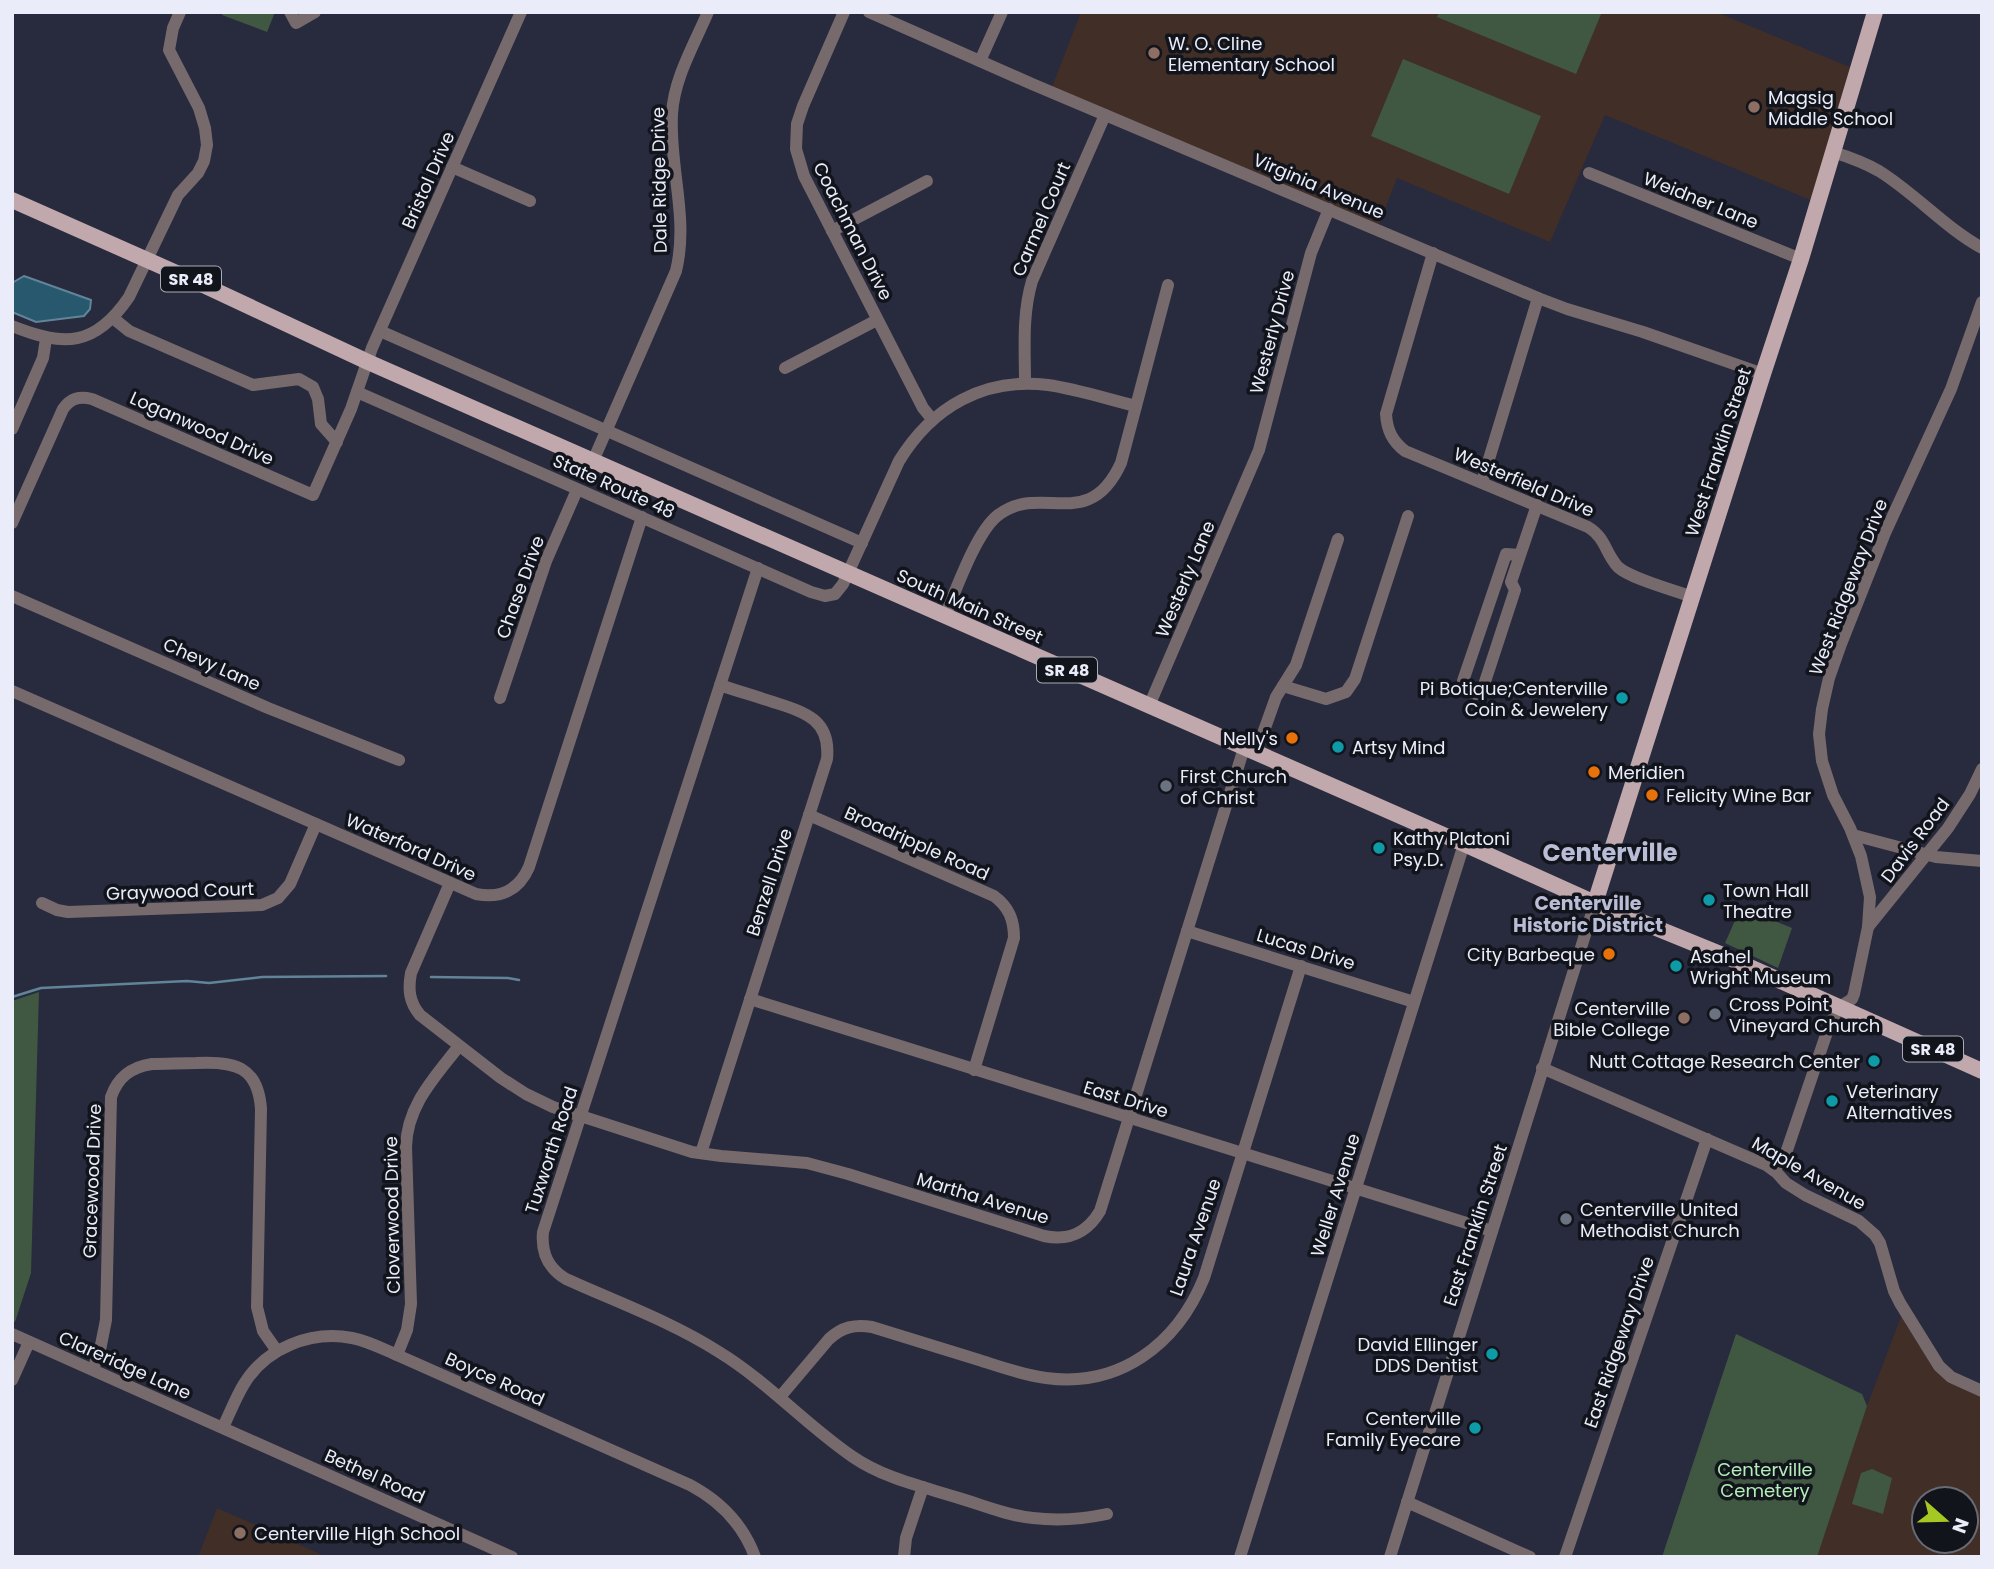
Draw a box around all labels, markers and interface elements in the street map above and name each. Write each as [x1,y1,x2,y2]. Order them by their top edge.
place label: W. O. Cline Elementary School [1168,31,1335,77]
marker: W. O. Cline Elementary School [1146,45,1162,61]
place label: Magsig Middle School [1768,85,1893,131]
marker: Magsig Middle School [1746,99,1762,115]
street label: Dale Ridge Drive [645,107,673,253]
street label: Bristol Drive [395,127,461,233]
street label: Virginia Avenue [1249,147,1389,225]
street label: Coachman Drive [807,158,899,304]
street label: Carmel Court [1006,158,1076,280]
street label: Weidner Lane [1640,166,1762,234]
road number: SR 48 [161,266,221,292]
street label: Westerly Drive [1243,267,1301,397]
street label: West Franklin Street [1679,364,1757,540]
street label: Loganwood Drive [126,385,278,471]
street label: Westerfield Drive [1450,441,1598,523]
street label: State Route 48 [549,448,679,524]
street label: West Ridgeway Drive [1803,495,1893,679]
street label: Westerly Lane [1149,517,1221,641]
street label: Chase Drive [490,532,550,642]
street label: South Main Street [893,563,1047,649]
street label: Chevy Lane [159,631,265,697]
road number: SR 48 [1037,657,1097,682]
place label: Pi Botique;Centerville Coin & Jewelery [1420,676,1608,722]
marker: Pi Botique;Centerville Coin & Jewelery [1614,690,1630,706]
place label: Nelly's [1223,726,1278,751]
marker: Nelly's [1284,730,1300,746]
place label: Artsy Mind [1352,735,1445,760]
marker: Artsy Mind [1330,739,1346,755]
place label: Meridien [1608,760,1685,785]
place label: First Church of Christ [1180,764,1287,810]
marker: Meridien [1586,764,1602,780]
marker: First Church of Christ [1158,778,1174,794]
place label: Felicity Wine Bar [1666,783,1812,808]
marker: Felicity Wine Bar [1644,787,1660,803]
street label: Davis Road [1875,792,1955,888]
street label: Broadripple Road [841,800,993,886]
street label: Waterford Drive [342,807,480,887]
street label: Benzell Drive [740,825,798,939]
place label: Kathy Platoni Psy.D. [1393,826,1510,872]
district label: Centerville [1542,836,1678,869]
marker: Kathy Platoni Psy.D. [1371,840,1387,856]
street label: Graywood Court [106,876,254,906]
place label: Town Hall Theatre [1723,878,1809,924]
district label: Centerville Historic District [1513,890,1663,939]
marker: Town Hall Theatre [1701,892,1717,908]
street label: Lucas Drive [1254,922,1358,976]
place label: City Barbeque [1467,942,1595,967]
place label: Asahel Wright Museum [1690,944,1831,990]
marker: City Barbeque [1601,946,1617,962]
marker: Asahel Wright Museum [1668,958,1684,974]
place label: Cross Point Vineyard Church [1729,992,1880,1038]
place label: Centerville Bible College [1553,996,1670,1042]
marker: Cross Point Vineyard Church [1707,1006,1723,1022]
marker: Centerville Bible College [1676,1010,1692,1026]
road number: SR 48 [1903,1036,1963,1062]
place label: Nutt Cottage Research Center [1589,1049,1860,1074]
marker: Nutt Cottage Research Center [1866,1053,1882,1069]
street label: East Drive [1081,1074,1171,1124]
place label: Veterinary Alternatives [1846,1079,1952,1125]
street label: Tuxworth Road [519,1083,583,1217]
marker: Veterinary Alternatives [1824,1093,1840,1109]
street label: Gracewood Drive [77,1103,107,1259]
street label: Weller Avenue [1304,1130,1366,1260]
street label: Maple Avenue [1747,1130,1871,1216]
street label: Cloverwood Drive [378,1136,406,1294]
street label: East Franklin Street [1437,1141,1513,1309]
street label: Martha Avenue [914,1166,1052,1230]
street label: Laura Avenue [1163,1175,1227,1299]
place label: Centerville United Methodist Church [1580,1197,1740,1243]
marker: Centerville United Methodist Church [1558,1211,1574,1227]
street label: East Ridgeway Drive [1578,1253,1660,1431]
street label: Clareridge Lane [55,1325,195,1405]
place label: David Ellinger DDS Dentist [1358,1332,1478,1378]
street label: Boyce Road [441,1346,549,1412]
marker: David Ellinger DDS Dentist [1484,1346,1500,1362]
place label: Centerville Family Eyecare [1326,1406,1461,1452]
marker: Centerville Family Eyecare [1467,1420,1483,1436]
street label: Bethel Road [321,1443,429,1509]
park label: Centerville Cemetery [1717,1457,1813,1503]
north arrow [1910,1485,1980,1555]
text: N [1945,1514,1976,1537]
place label: Centerville High School [254,1521,460,1546]
marker: Centerville High School [232,1525,248,1541]

